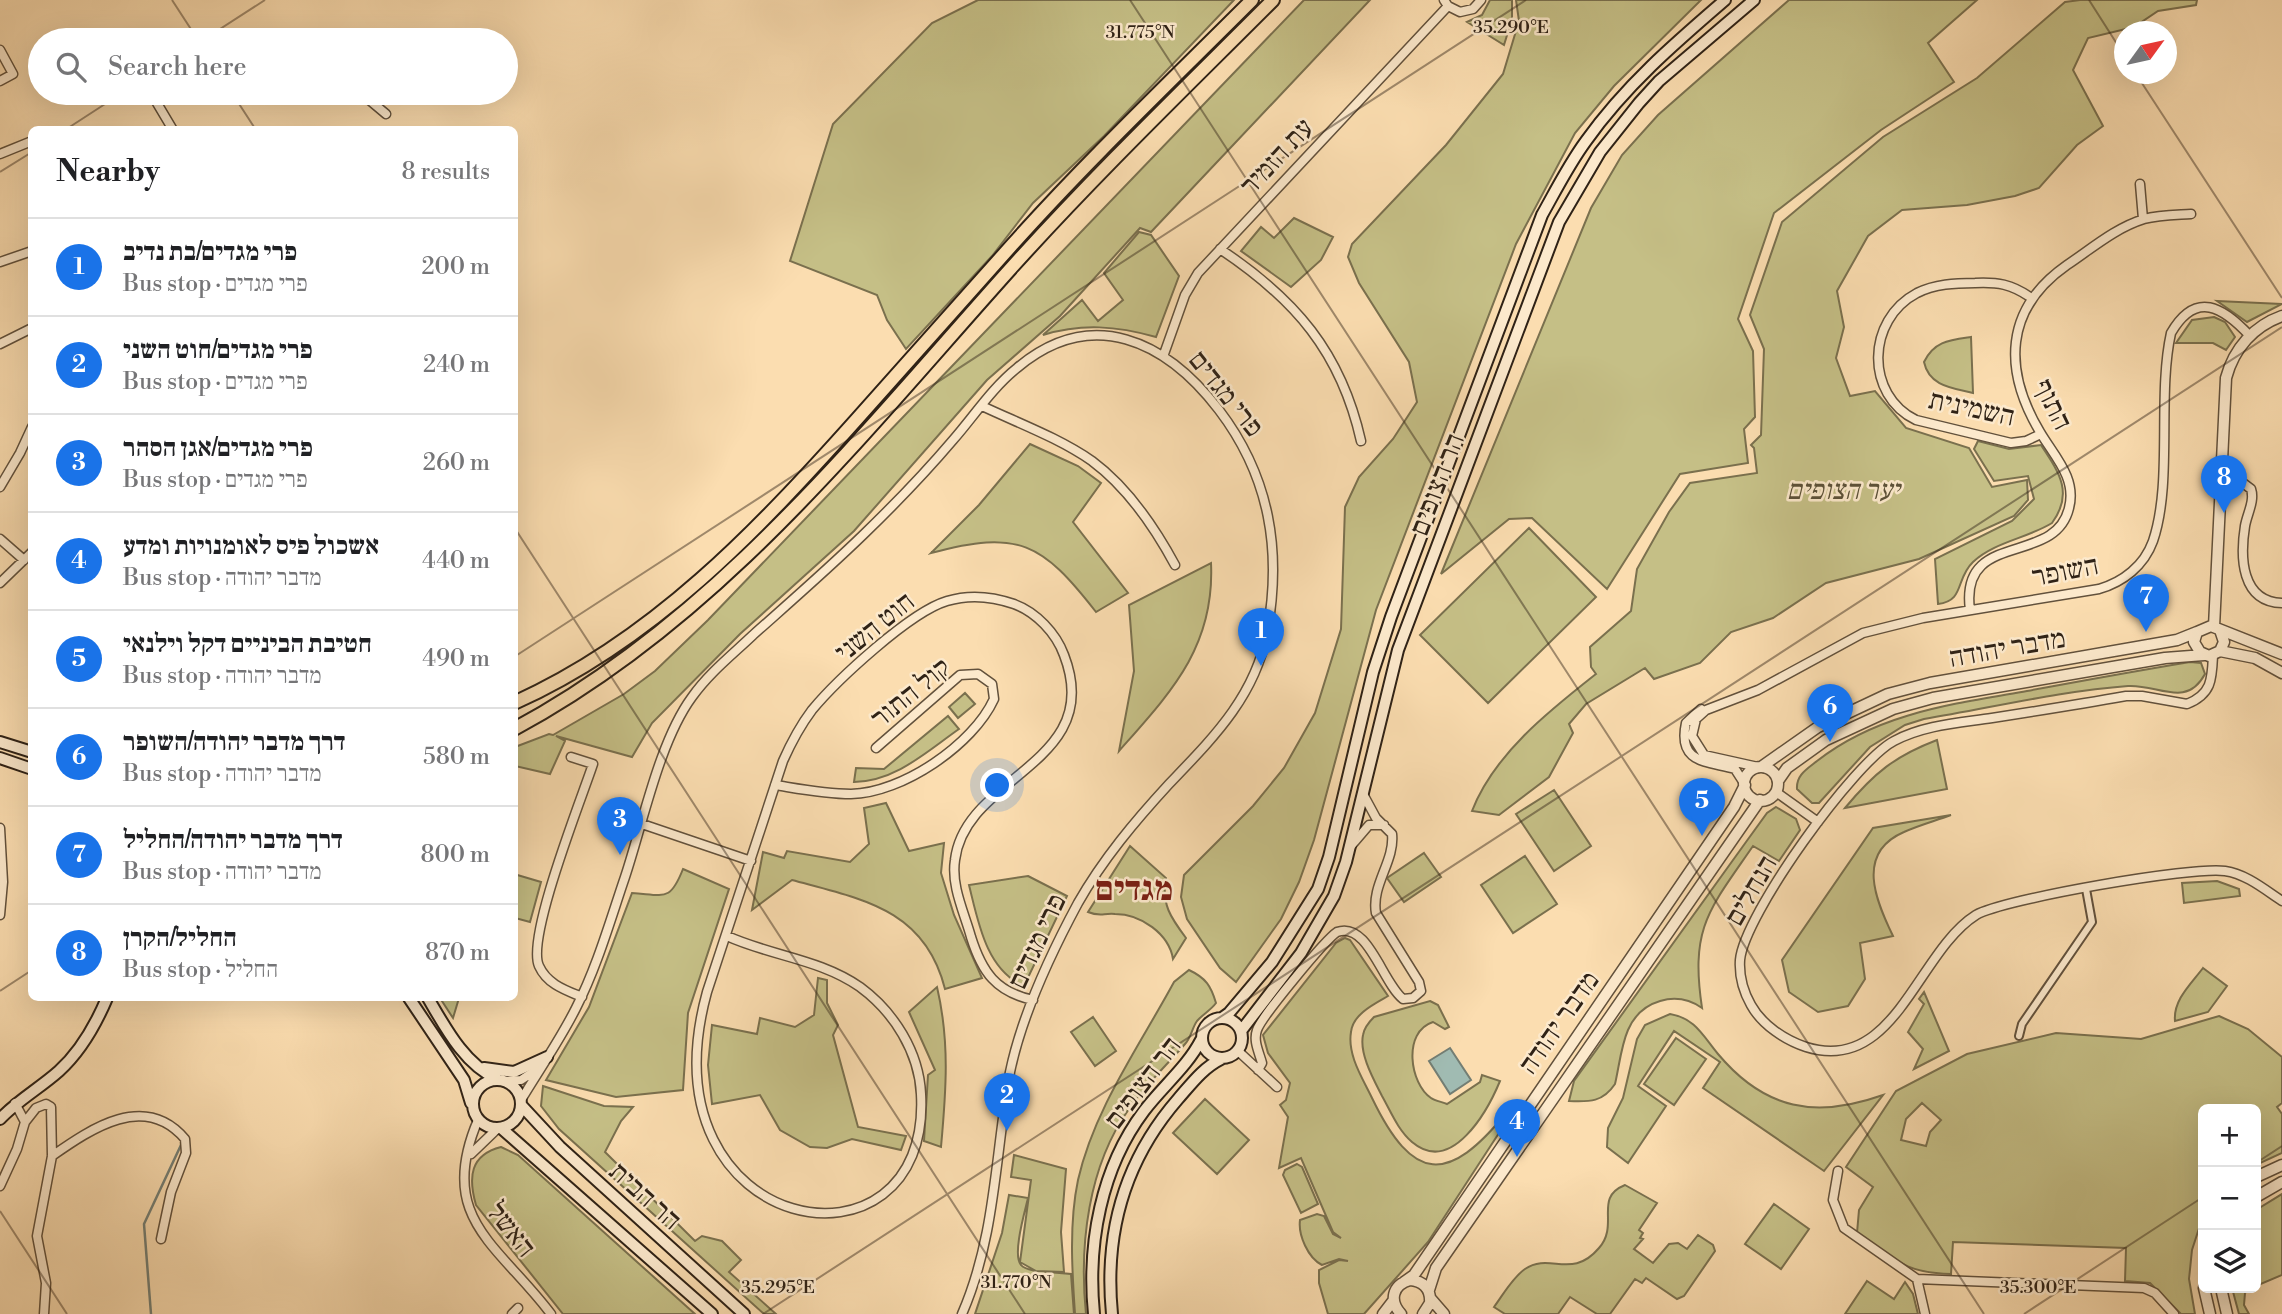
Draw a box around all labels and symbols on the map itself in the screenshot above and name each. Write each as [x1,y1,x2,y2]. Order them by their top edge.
text: 35.290°E [1473,16,1549,39]
text: 31.775°N [1105,21,1175,44]
north arrow [2114,21,2177,84]
street label: עת הזמיר [1233,111,1321,203]
street label: פרי מגדים [1180,344,1271,444]
street label: התוף [2026,374,2080,436]
street label: השמינית [1925,382,2018,435]
street label: הר הצופים [1402,428,1473,541]
pin: 8 [2201,455,2247,513]
park label: יער הצופים [1787,473,1903,508]
street label: השופר [2029,548,2102,595]
pin: 7 [2123,574,2169,632]
street label: חוט השני [828,584,922,670]
pin: 1 [1238,608,1284,666]
street label: מדבר יהודה [1946,621,2068,676]
street label: קול התור [864,650,958,736]
pin: 6 [1807,684,1853,742]
your location [980,768,1014,802]
pin: 5 [1679,778,1725,836]
pin: 3 [597,797,643,855]
street label: הנחלים [1717,849,1785,932]
district label: מגדים [1095,868,1173,911]
street label: פרי מגדים [1000,889,1075,995]
street label: מדבר יהודה [1511,965,1607,1081]
street label: הר הצופים [1097,1030,1189,1136]
pin: 2 [984,1073,1030,1131]
pin: 4 [1494,1099,1540,1157]
street label: הר הבית [601,1154,689,1238]
street label: האשל [478,1195,543,1265]
text: 31.770°N [980,1271,1052,1294]
text: 35.295°E [741,1276,815,1299]
text: 35.300°E [2000,1276,2076,1299]

